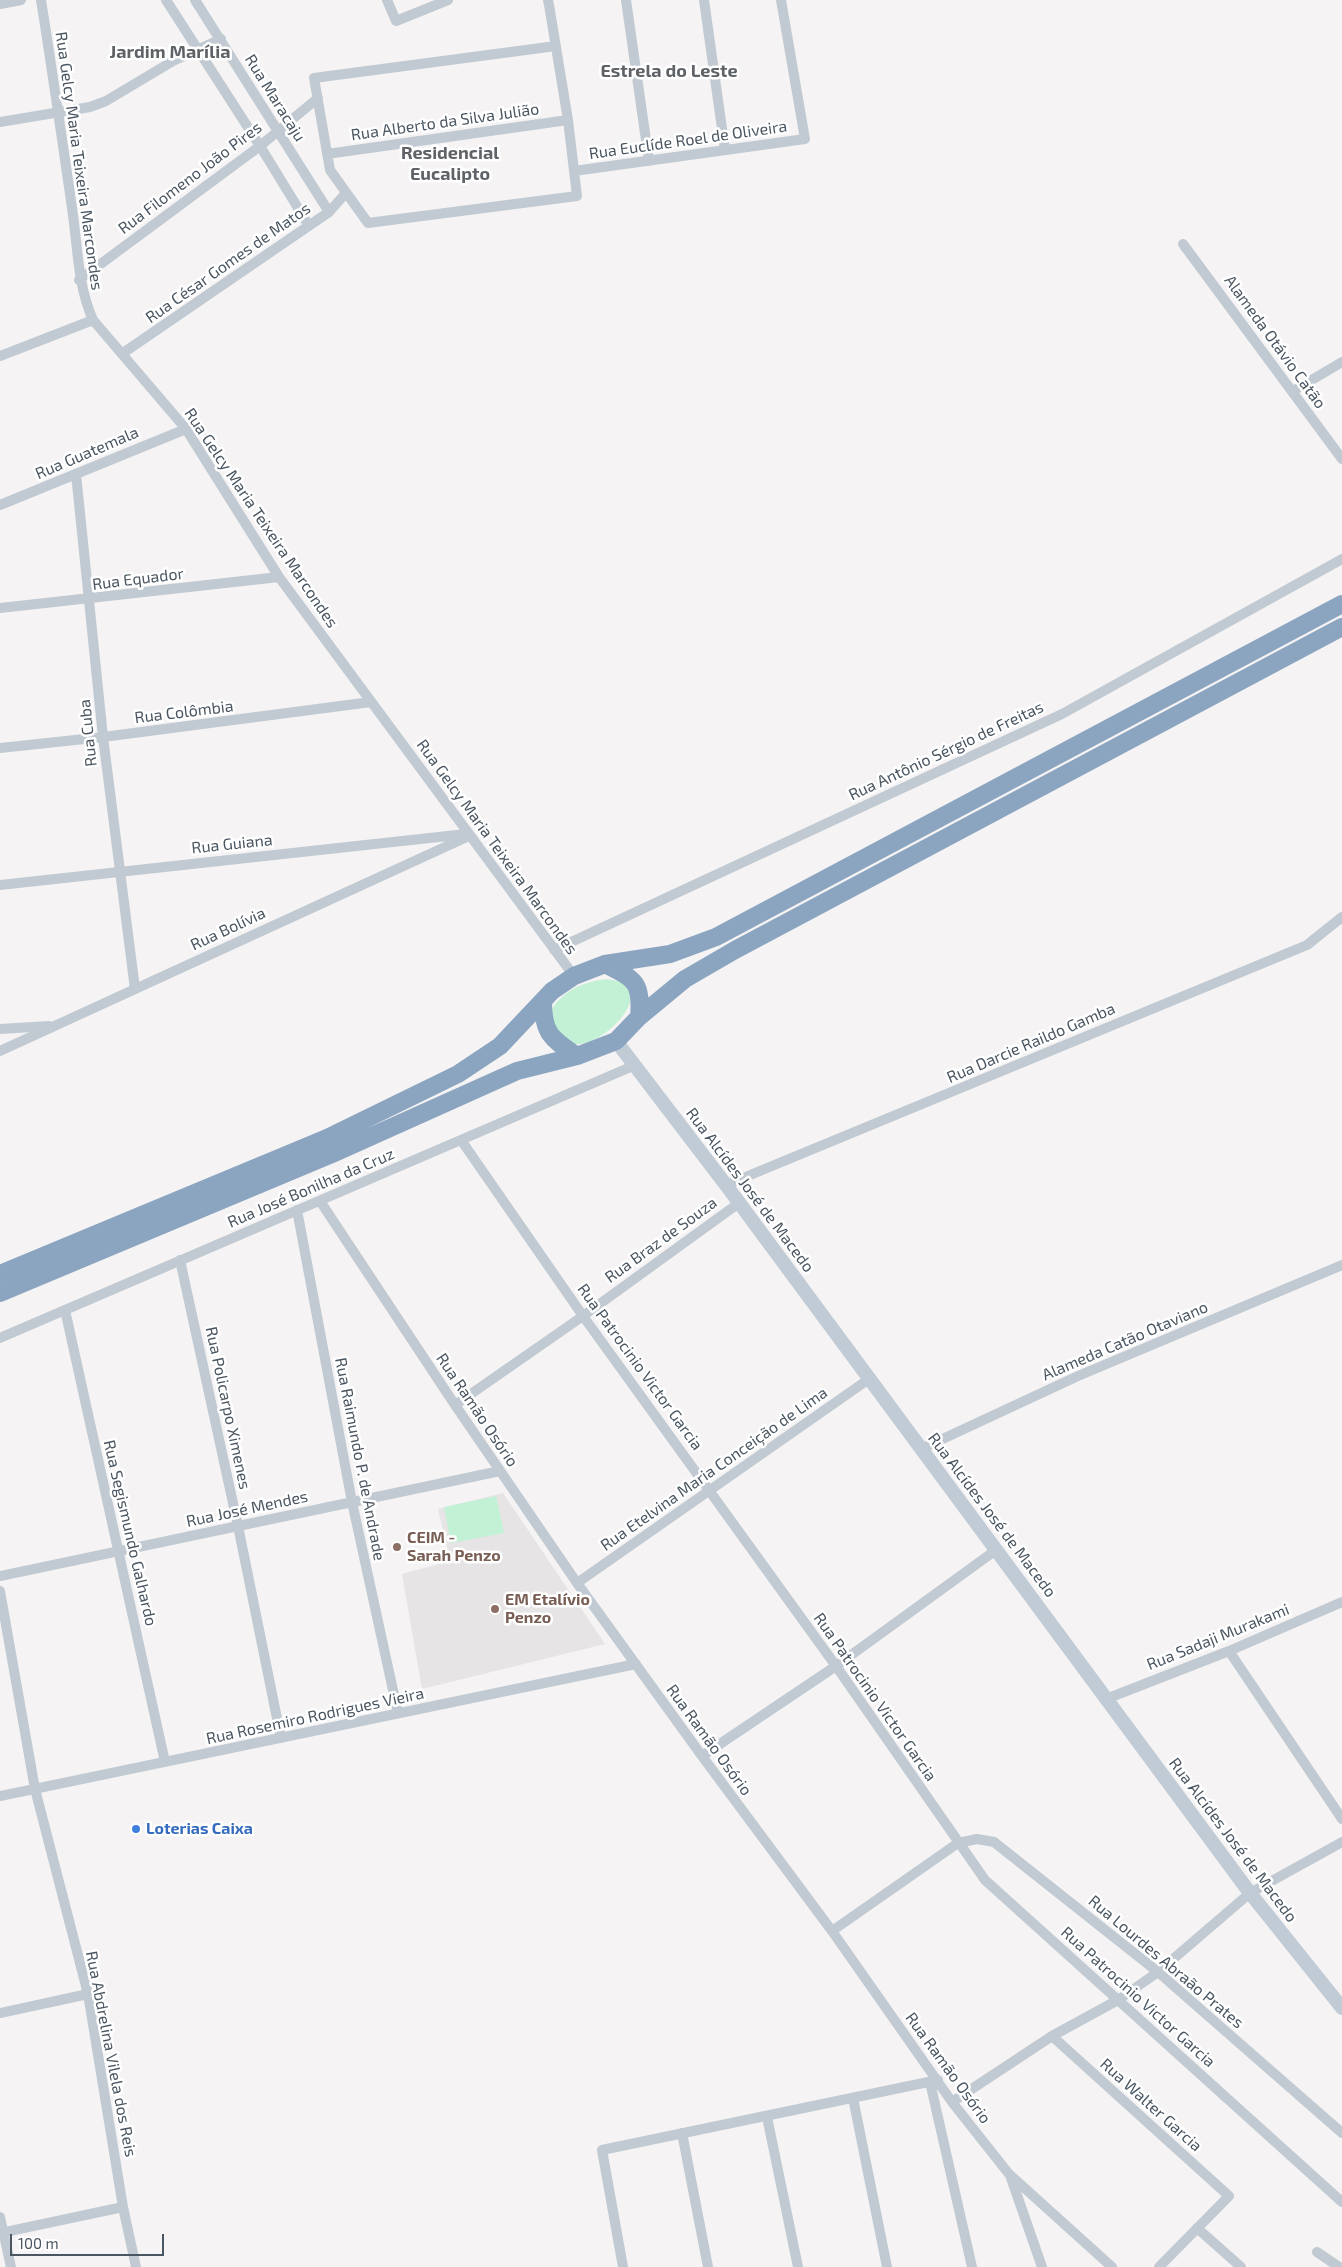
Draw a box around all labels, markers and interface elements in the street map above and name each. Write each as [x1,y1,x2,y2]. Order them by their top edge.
street label: Rua Gelcy Maria Teixeira Marcondes [51,31,107,291]
district label: Jardim Marília [110,41,230,63]
street label: Rua Maracaju [241,51,309,145]
district label: Estrela do Leste [600,60,738,82]
street label: Rua Alberto da Silva Julião [350,99,540,145]
street label: Rua Euclíde Roel de Oliveira [588,117,788,163]
street label: Rua Filomeno João Pires [114,118,266,238]
district label: Residencial Eucalipto [401,142,499,184]
street label: Rua César Gomes de Matos [142,199,314,327]
street label: Alameda Otávio Catão [1220,272,1330,412]
street label: Rua Gelcy Maria Teixeira Marcondes [180,405,342,631]
street label: Rua Guatemala [32,423,142,483]
street label: Rua Equador [91,564,185,594]
street label: Rua Colômbia [134,696,234,728]
street label: Rua Antônio Sérgio de Freitas [846,697,1046,805]
street label: Rua Cuba [75,698,101,768]
street label: Rua Gelcy Maria Teixeira Marcondes [413,736,581,958]
street label: Rua Guiana [191,830,273,858]
street label: Rua Bolívia [188,903,268,955]
street label: Rua Darcie Raildo Gamba [944,999,1118,1087]
street label: Rua Alcídes José de Macedo [682,1104,818,1276]
street label: Rua José Bonilha da Cruz [225,1144,397,1232]
street label: Rua Braz de Souza [601,1193,721,1287]
street label: Rua Patrocinio Victor Garcia [573,1280,707,1454]
street label: Alameda Catão Otaviano [1039,1297,1211,1385]
street label: Rua Policarpo Ximenes [201,1325,255,1491]
street label: Rua Ramão Osório [432,1350,522,1470]
street label: Rua Raimundo P. de Andrade [331,1356,389,1562]
street label: Rua Etelvina Maria Conceição de Lima [597,1383,831,1555]
street label: Rua Alcídes José de Macedo [924,1429,1060,1601]
street label: Rua Segismundo Galhardo [99,1438,161,1628]
street label: Rua José Mendes [184,1487,310,1531]
place label: CEIM - Sarah Penzo [407,1528,501,1566]
marker: CEIM - Sarah Penzo [391,1541,403,1553]
place label: EM Etalívio Penzo [505,1590,590,1628]
street label: Rua Sadaji Murakami [1144,1600,1292,1674]
marker: EM Etalívio Penzo [489,1603,501,1615]
street label: Rua Patrocinio Victor Garcia [810,1609,940,1785]
street label: Rua Ramão Osório [662,1681,756,1799]
street label: Rua Rosemiro Rodrigues Vieira [204,1684,426,1748]
street label: Rua Alcídes José de Macedo [1165,1754,1301,1926]
place label: Loterias Caixa [146,1819,253,1839]
marker: Loterias Caixa [130,1823,142,1835]
street label: Rua Lourdes Abraão Prates [1085,1891,1247,2033]
street label: Rua Patrocinio Victor Garcia [1057,1923,1219,2071]
street label: Rua Abdrelina Vilela dos Reis [82,1949,140,2159]
street label: Rua Ramão Osório [901,2009,995,2127]
street label: Rua Walter Garcia [1096,2054,1206,2156]
scale bar [12,2224,166,2256]
text: 100 m [18,2234,59,2252]

